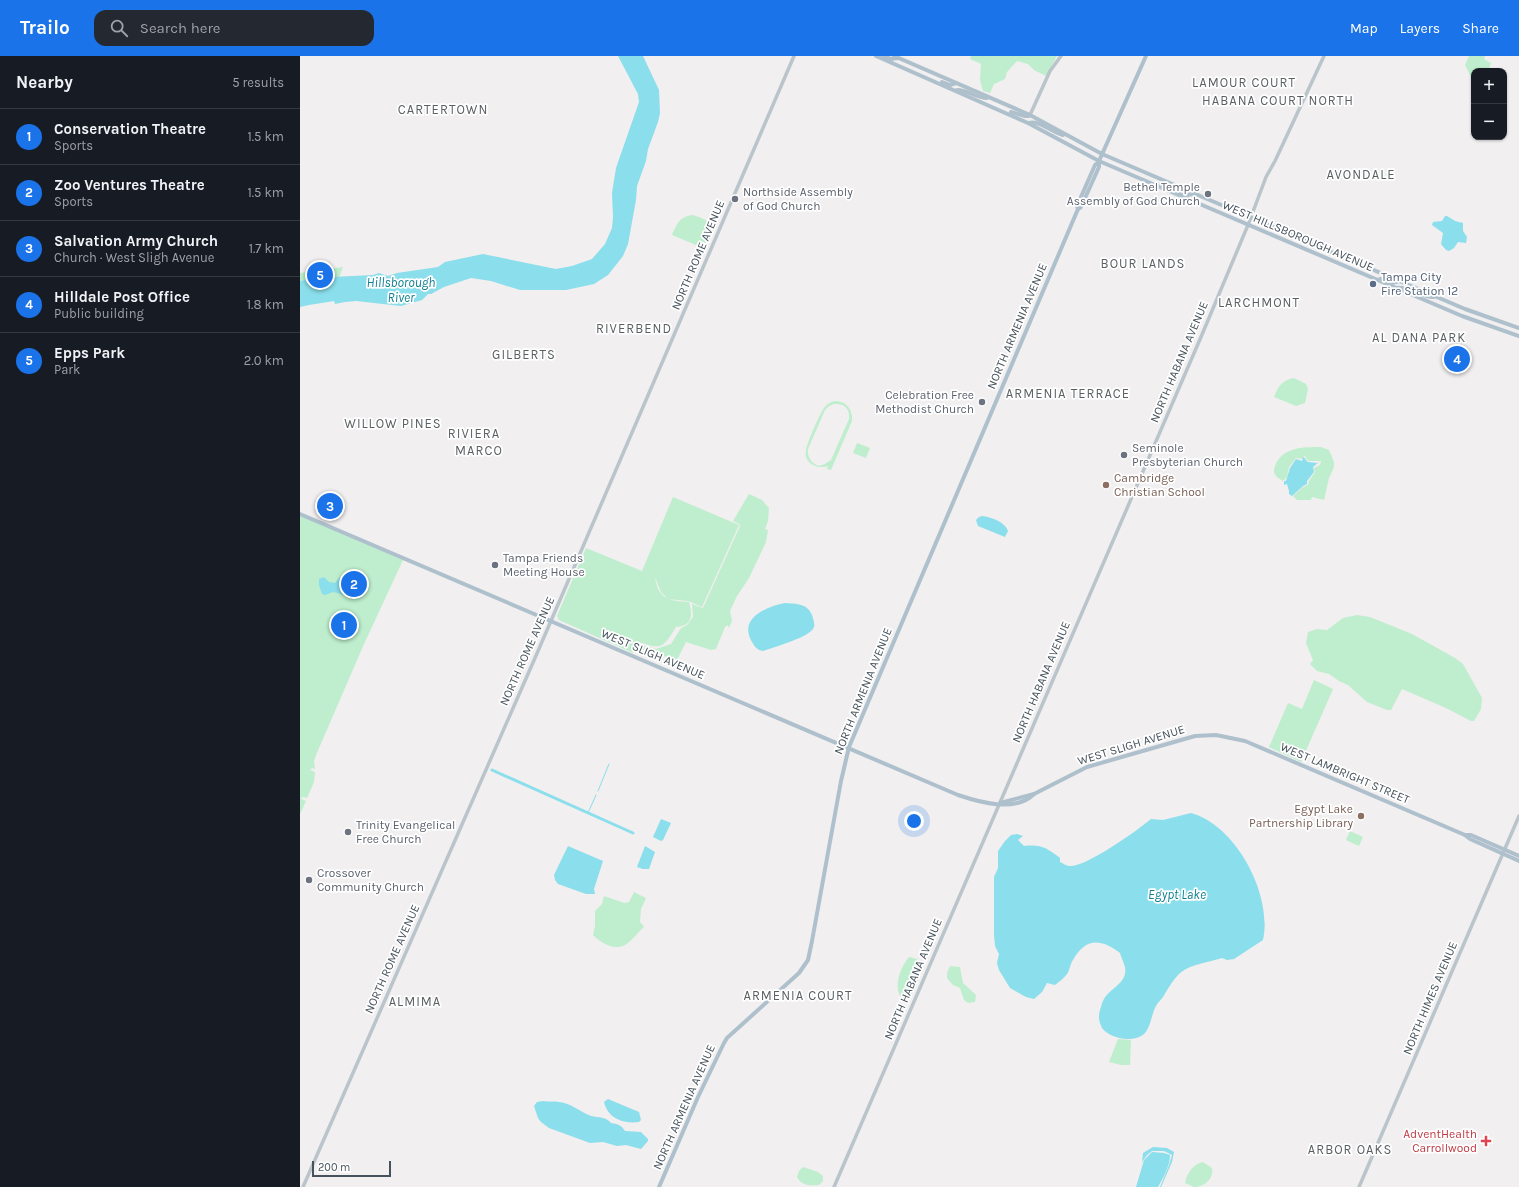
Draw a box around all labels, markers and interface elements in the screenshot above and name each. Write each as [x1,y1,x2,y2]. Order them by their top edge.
search box [94,10,374,46]
text: Trailo [20,17,70,39]
icon: search [108,17,130,39]
text: Search here [140,19,221,37]
text: Map [1350,20,1378,37]
text: Layers [1400,20,1440,37]
text: Share [1462,20,1499,37]
map controls [1471,68,1507,140]
button: + [1471,68,1507,104]
text: Nearby [16,72,73,92]
text: 5 results [232,75,284,90]
district label: LAMOUR COURT [1192,75,1296,90]
district label: HABANA COURT NORTH [1202,93,1354,108]
district label: CARTERTOWN [398,102,488,117]
button: − [1471,104,1507,140]
text: Conservation Theatre [54,120,206,138]
text: 1 [27,129,31,144]
text: 1.5 km [247,129,284,144]
text: Sports [54,138,93,153]
district label: AVONDALE [1326,167,1396,182]
text: Zoo Ventures Theatre [54,176,205,194]
place label: Bethel Temple Assembly of God Church [1067,180,1200,208]
text: 2 [25,185,33,200]
text: 1.5 km [247,185,284,200]
place label: Northside Assembly of God Church [743,185,853,213]
marker: Bethel Temple Assembly of God Church [1203,189,1213,199]
text: Sports [54,194,93,209]
marker: Northside Assembly of God Church [730,194,740,204]
street label: NORTH ROME AVENUE [669,198,727,312]
street label: WEST HILLSBOROUGH AVENUE [1220,198,1376,274]
text: Salvation Army Church [54,232,218,250]
text: 3 [25,241,33,256]
text: 1.7 km [249,241,284,256]
text: Church · West Sligh Avenue [54,250,215,265]
district label: BOUR LANDS [1101,256,1185,271]
pin: 5 [307,260,333,290]
street label: NORTH ARMENIA AVENUE [984,261,1050,391]
place label: Tampa City Fire Station 12 [1381,270,1458,298]
water label: Hillsborough River [367,275,435,305]
marker: Tampa City Fire Station 12 [1368,279,1378,289]
text: Hilldale Post Office [54,288,190,306]
district label: LARCHMONT [1218,295,1300,310]
text: 4 [25,297,33,312]
text: 1.8 km [247,297,284,312]
street label: NORTH HABANA AVENUE [1147,299,1211,425]
text: Public building [54,306,144,321]
district label: RIVERBEND [596,321,672,336]
district label: AL DANA PARK [1372,330,1466,345]
text: Epps Park [54,344,125,362]
pin: 4 [1444,344,1470,374]
district label: GILBERTS [492,347,556,362]
text: 5 [25,353,33,368]
text: 2.0 km [244,353,284,368]
text: Park [54,362,80,377]
district label: ARMENIA TERRACE [1006,386,1130,401]
place label: Celebration Free Methodist Church [875,388,974,416]
marker: Celebration Free Methodist Church [977,397,987,407]
district label: WILLOW PINES [344,416,442,431]
district label: RIVIERA [448,426,500,441]
place label: Seminole Presbyterian Church [1132,441,1243,469]
district label: MARCO [455,443,503,458]
marker: Seminole Presbyterian Church [1119,450,1129,460]
place label: Cambridge Christian School [1114,471,1205,499]
marker: Cambridge Christian School [1101,480,1111,490]
pin: 3 [317,491,343,521]
place label: Tampa Friends Meeting House [503,551,585,579]
marker: Tampa Friends Meeting House [490,560,500,570]
pin: 2 [341,569,367,599]
street label: NORTH ROME AVENUE [497,594,557,708]
pin: 1 [331,610,357,640]
street label: NORTH HABANA AVENUE [1009,619,1073,745]
street label: WEST SLIGH AVENUE [599,626,707,682]
street label: NORTH ARMENIA AVENUE [831,626,895,756]
street label: WEST SLIGH AVENUE [1076,722,1186,768]
street label: WEST LAMBRIGHT STREET [1278,739,1412,807]
place label: Egypt Lake Partnership Library [1249,802,1353,830]
your location [904,811,924,831]
marker: Egypt Lake Partnership Library [1356,811,1366,821]
place label: Trinity Evangelical Free Church [356,818,455,846]
marker: Trinity Evangelical Free Church [343,827,353,837]
place label: Crossover Community Church [317,866,424,894]
marker: Crossover Community Church [304,875,314,885]
water label: Egypt Lake [1148,887,1206,902]
street label: NORTH ROME AVENUE [362,902,422,1016]
street label: NORTH HABANA AVENUE [881,916,945,1042]
street label: NORTH HIMES AVENUE [1400,939,1460,1057]
district label: ARMENIA COURT [743,988,853,1003]
district label: ALMIMA [389,994,441,1009]
street label: NORTH ARMENIA AVENUE [650,1042,718,1172]
place label: AdventHealth Carrollwood [1403,1127,1477,1155]
marker: AdventHealth Carrollwood [1480,1135,1492,1147]
district label: ARBOR OAKS [1308,1142,1392,1157]
scale bar [312,1159,391,1178]
text: 200 m [318,1161,350,1174]

